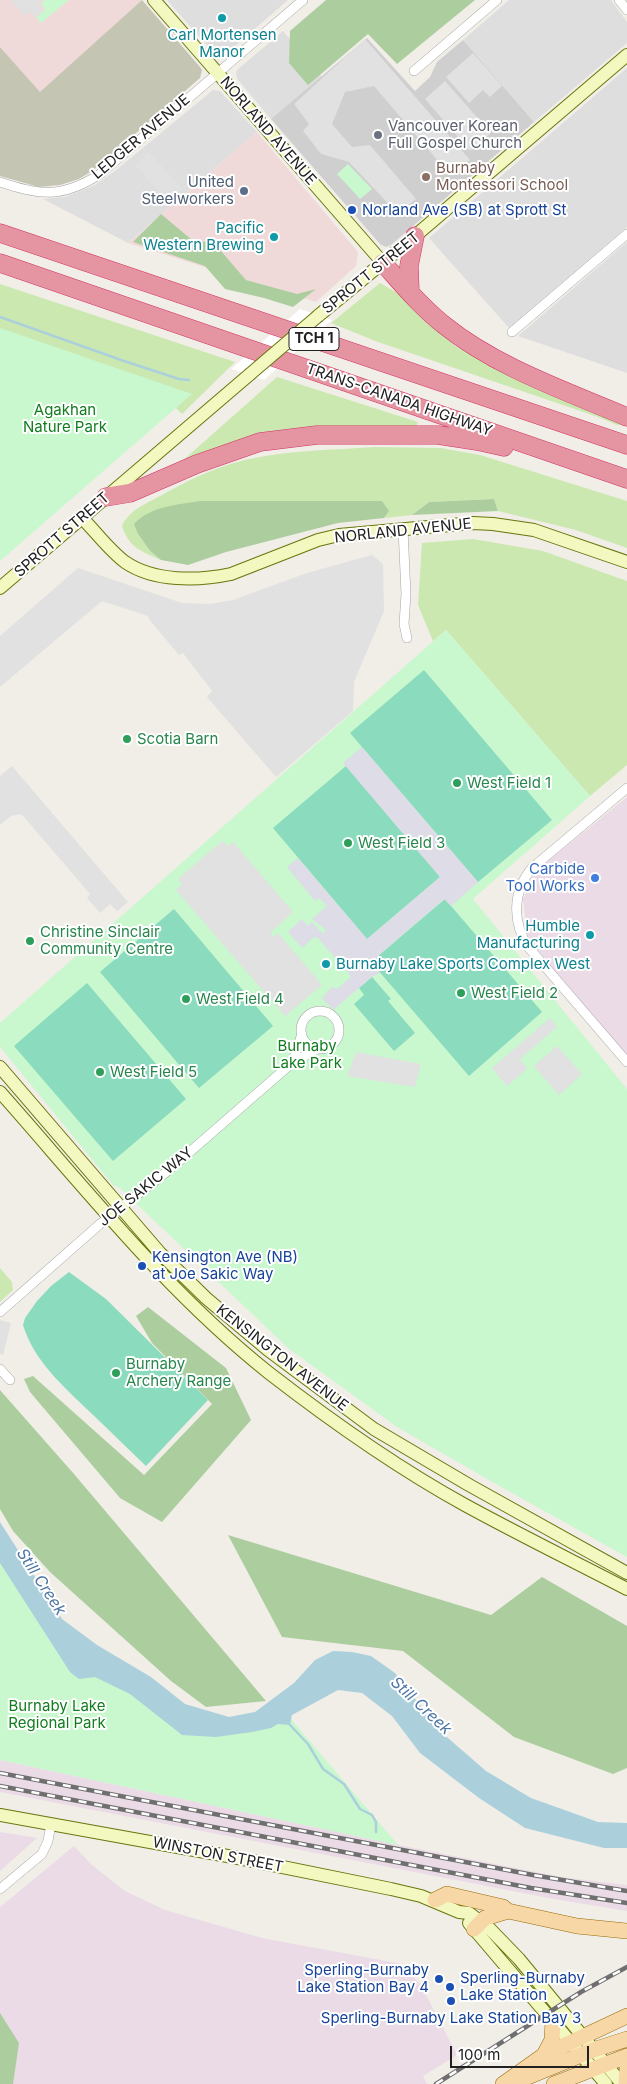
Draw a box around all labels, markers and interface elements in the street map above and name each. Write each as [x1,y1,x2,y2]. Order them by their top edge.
marker: Carl Mortensen Manor [216,12,228,24]
place label: Carl Mortensen Manor [167,26,277,61]
street label: NORLAND AVENUE [216,73,320,189]
street label: LEDGER AVENUE [88,91,194,183]
place label: Vancouver Korean Full Gospel Church [388,117,522,152]
marker: Vancouver Korean Full Gospel Church [372,129,384,141]
place label: Burnaby Montessori School [436,159,568,194]
marker: Burnaby Montessori School [420,171,432,183]
place label: United Steelworkers [141,173,234,208]
marker: United Steelworkers [238,185,250,197]
place label: Norland Ave (SB) at Sprott St [362,201,566,219]
marker: Norland Ave (SB) at Sprott St [346,204,358,216]
place label: Pacific Western Brewing [143,219,264,254]
street label: SPROTT STREET [319,228,423,318]
marker: Pacific Western Brewing [268,231,280,243]
road number: TCH 1 [289,328,339,350]
street label: TRANS-CANADA HIGHWAY [303,360,495,440]
park label: Agakhan Nature Park [23,401,107,436]
street label: SPROTT STREET [11,489,113,581]
street label: NORLAND AVENUE [334,515,472,547]
place label: Scotia Barn [137,730,218,748]
marker: Scotia Barn [121,733,133,745]
place label: West Field 1 [467,774,551,792]
marker: West Field 1 [451,777,463,789]
place label: West Field 3 [358,834,445,852]
marker: West Field 3 [342,837,354,849]
place label: Carbide Tool Works [506,860,585,895]
marker: Carbide Tool Works [589,872,601,884]
place label: Humble Manufacturing [477,917,580,952]
place label: Christine Sinclair Community Centre [40,923,173,958]
marker: Humble Manufacturing [584,929,596,941]
marker: Christine Sinclair Community Centre [24,935,36,947]
place label: Burnaby Lake Sports Complex West [336,955,590,973]
marker: Burnaby Lake Sports Complex West [320,958,332,970]
place label: West Field 2 [471,984,558,1002]
marker: West Field 2 [455,987,467,999]
place label: West Field 4 [196,990,284,1008]
marker: West Field 4 [180,993,192,1005]
park label: Burnaby Lake Park [272,1037,342,1072]
place label: West Field 5 [110,1063,197,1081]
marker: West Field 5 [94,1066,106,1078]
street label: JOE SAKIC WAY [95,1144,197,1230]
place label: Kensington Ave (NB) at Joe Sakic Way [152,1248,298,1283]
marker: Kensington Ave (NB) at Joe Sakic Way [136,1260,148,1272]
street label: KENSINGTON AVENUE [212,1301,352,1415]
place label: Burnaby Archery Range [126,1355,231,1390]
marker: Burnaby Archery Range [110,1367,122,1379]
water label: Still Creek [12,1545,70,1619]
water label: Still Creek [387,1673,455,1739]
park label: Burnaby Lake Regional Park [8,1697,106,1732]
street label: WINSTON STREET [151,1834,285,1876]
place label: Sperling-Burnaby Lake Station Bay 4 [297,1961,429,1996]
place label: Sperling-Burnaby Lake Station [460,1969,585,2004]
marker: Sperling-Burnaby Lake Station Bay 4 [433,1973,445,1985]
marker: Sperling-Burnaby Lake Station [444,1981,456,1993]
marker: Sperling-Burnaby Lake Station Bay 3 [445,1995,457,2007]
place label: Sperling-Burnaby Lake Station Bay 3 [321,2009,581,2027]
scale bar [452,2036,591,2068]
text: 100 m [458,2045,500,2064]

